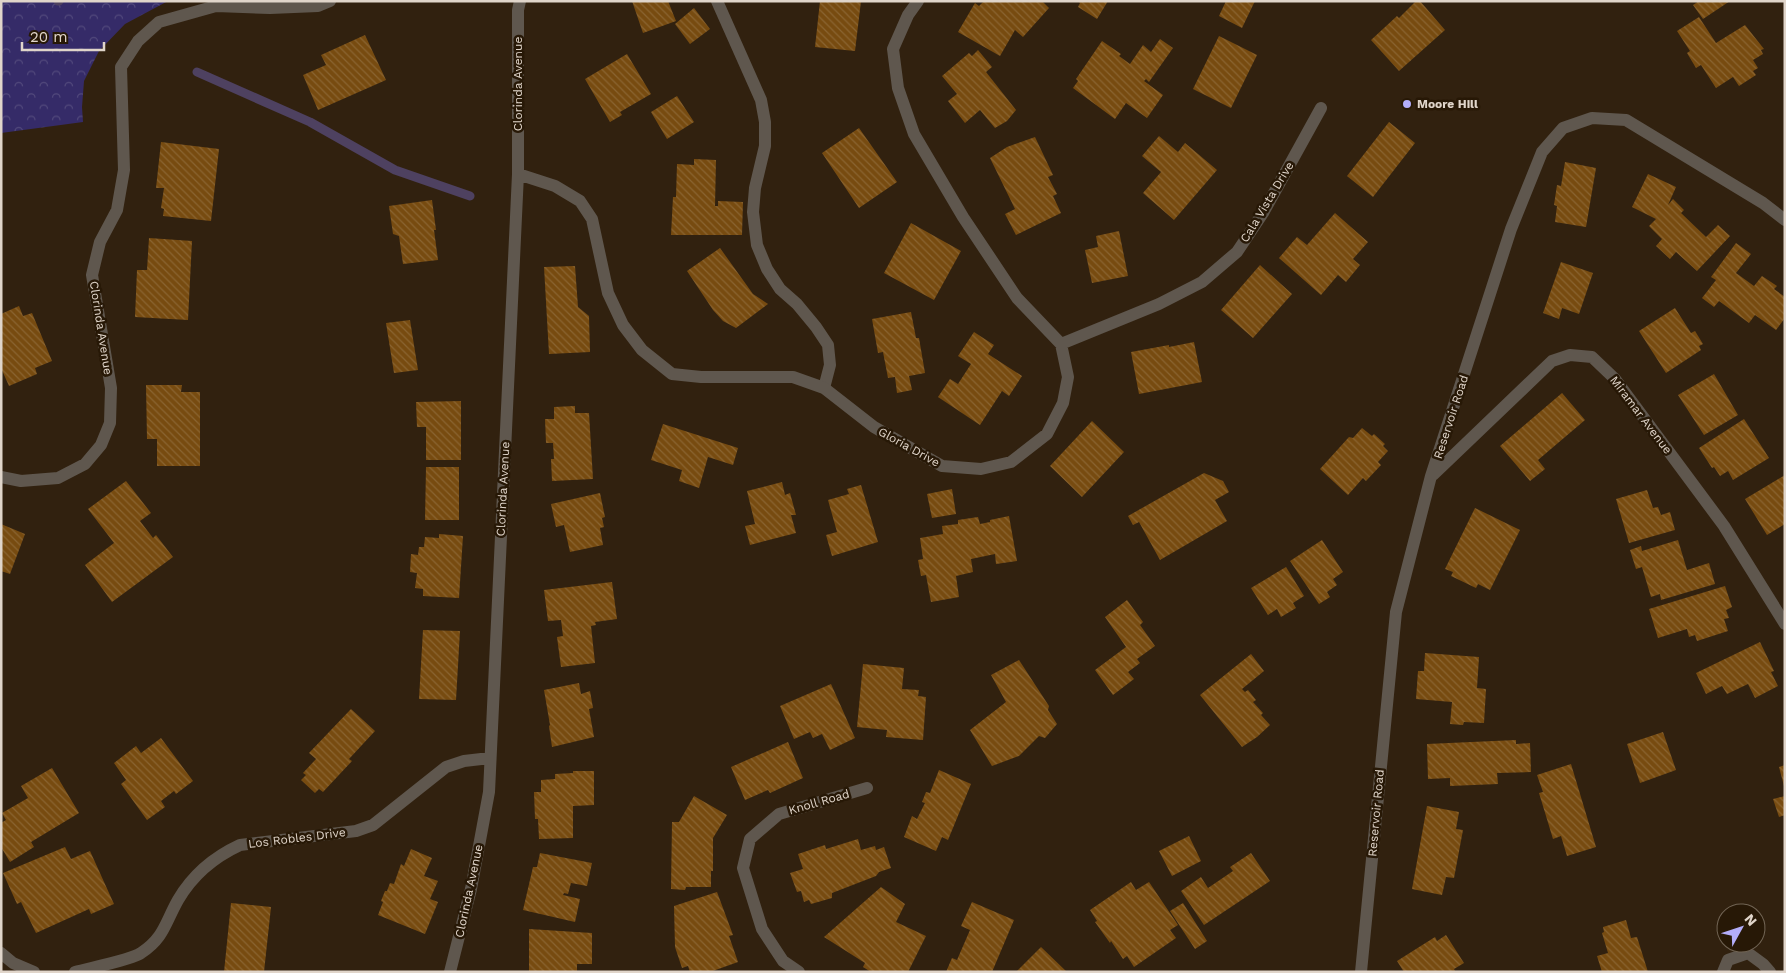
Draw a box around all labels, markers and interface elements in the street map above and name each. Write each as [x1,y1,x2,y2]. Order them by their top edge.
scale bar [22,20,105,52]
text: 20 m [30,28,68,46]
street label: Clorinda Avenue [511,37,525,131]
place label: Moore Hill [1417,97,1478,111]
marker: Moore Hill [1401,98,1413,110]
street label: Cala Vista Drive [1237,159,1297,245]
street label: Clorinda Avenue [87,280,115,376]
street label: Reservoir Road [1431,373,1471,461]
street label: Miramar Avenue [1607,373,1675,457]
street label: Gloria Drive [876,424,942,470]
street label: Clorinda Avenue [494,441,512,537]
street label: Reservoir Road [1365,769,1387,857]
street label: Knoll Road [787,787,851,817]
street label: Los Robles Drive [248,825,347,851]
street label: Clorinda Avenue [452,843,486,939]
north arrow [1716,903,1766,953]
text: N [1741,911,1760,929]

